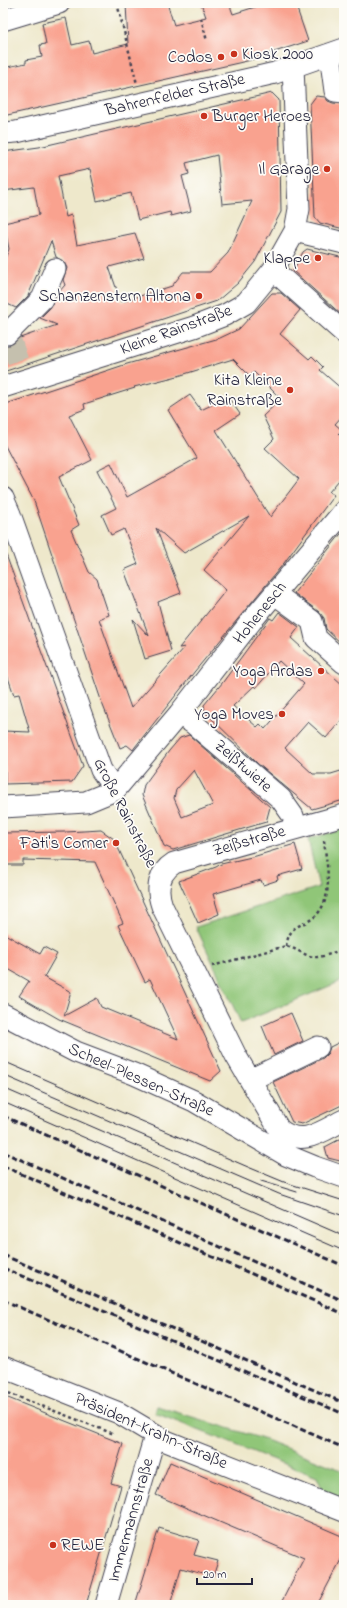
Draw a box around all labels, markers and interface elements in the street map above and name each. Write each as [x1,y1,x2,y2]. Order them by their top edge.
place label: Kiosk 2000 [242,42,313,67]
place label: Codos [168,45,213,70]
marker: Kiosk 2000 [229,49,239,59]
marker: Codos [216,52,226,62]
street label: Bahrenfelder Straße [102,67,248,123]
place label: Burger Heroes [211,104,311,131]
marker: Burger Heroes [199,111,209,121]
place label: Il Garage [258,157,319,184]
marker: Il Garage [322,164,332,174]
place label: Klappe [264,246,310,271]
marker: Klappe [313,253,323,263]
place label: Schanzenstern Altona [38,284,191,309]
marker: Schanzenstern Altona [194,291,204,301]
street label: Kleine Rainstraße [117,298,236,362]
place label: Kita Kleine Rainstraße [207,368,282,413]
marker: Kita Kleine Rainstraße [285,385,295,395]
street label: Hohenesch [227,576,293,650]
place label: Yoga Ardas [233,659,313,686]
marker: Yoga Ardas [316,666,326,676]
place label: Yoga Moves [194,702,274,729]
marker: Yoga Moves [277,709,287,719]
street label: Zeißtwiete [208,734,278,799]
street label: Große Rainstraße [87,754,164,873]
street label: Zeißstraße [210,819,289,863]
place label: Fati's Corner [19,831,109,856]
marker: Fati's Corner [111,838,121,848]
street label: Scheel-Plessen-Straße [64,1037,218,1124]
street label: Präsident-Krahn-Straße [70,1386,232,1476]
street label: Immermannstraße [101,1455,161,1585]
place label: REWE [61,1533,104,1558]
marker: REWE [48,1540,58,1550]
scale bar [197,1560,252,1586]
text: 20 m [203,1566,226,1584]

